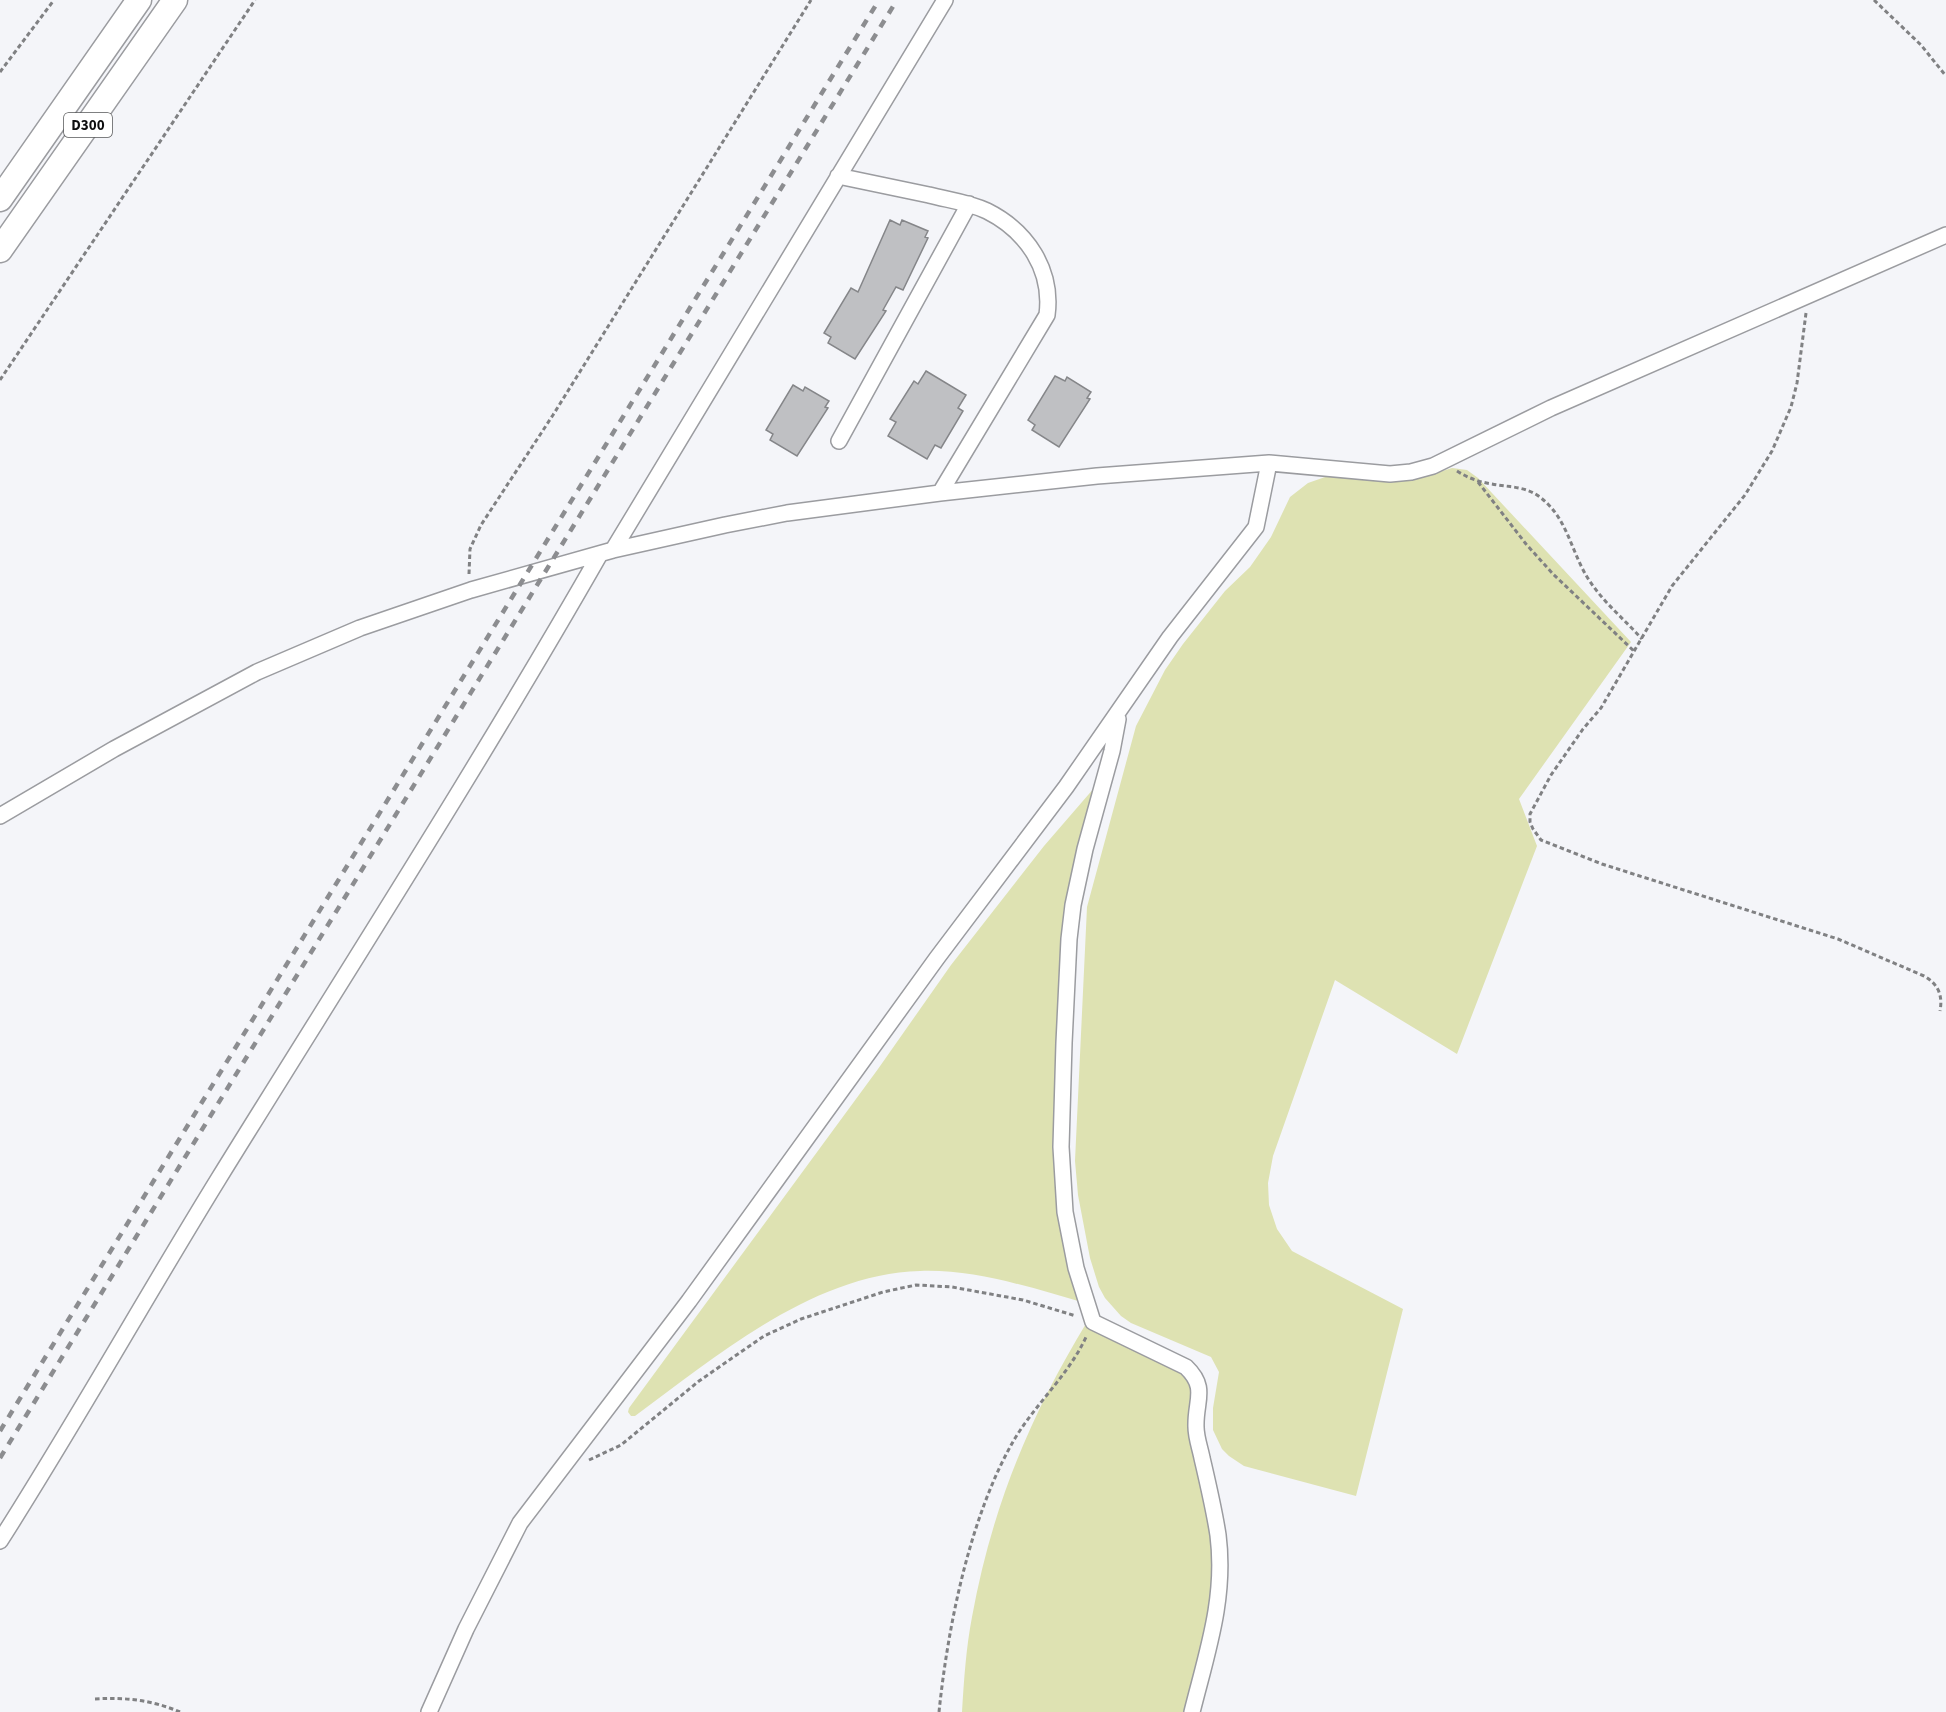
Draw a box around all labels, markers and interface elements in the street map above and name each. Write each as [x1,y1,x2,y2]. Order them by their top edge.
road number: D300 [64,113,112,137]

